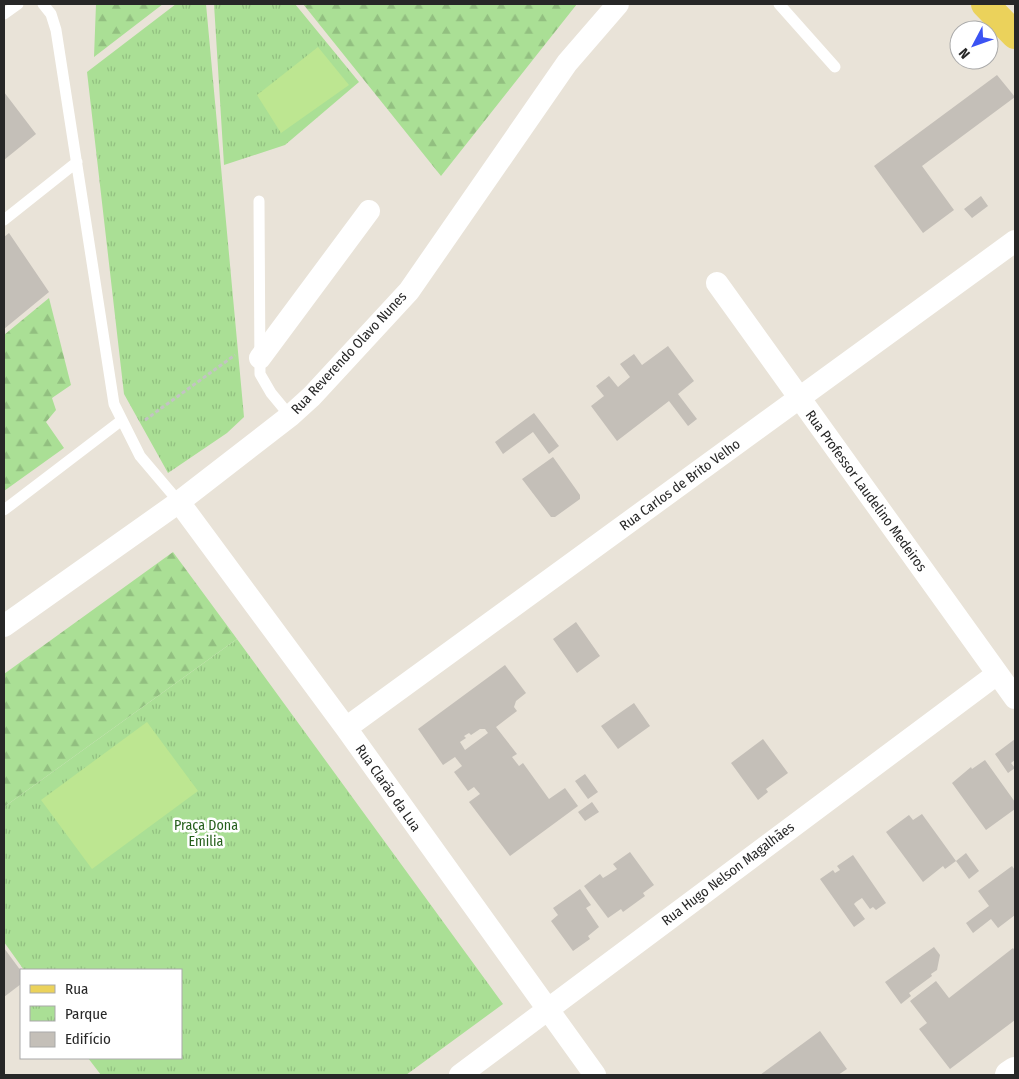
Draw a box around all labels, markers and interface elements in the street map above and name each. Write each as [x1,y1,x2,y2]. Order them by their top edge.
north arrow [949,20,999,70]
text: N [955,44,974,62]
street label: Rua Reverendo Olavo Nunes [288,288,410,418]
street label: Rua Professor Laudelino Medeiros [802,407,930,575]
street label: Rua Carlos de Brito Velho [616,436,744,534]
street label: Rua Clarão da Lua [352,741,424,835]
park label: Praça Dona Emilia [174,817,238,850]
street label: Rua Hugo Nelson Magalhães [658,819,798,929]
legend [20,969,182,1059]
text: Rua [65,980,88,998]
text: Parque [65,1005,108,1023]
text: Edifício [65,1030,111,1048]

